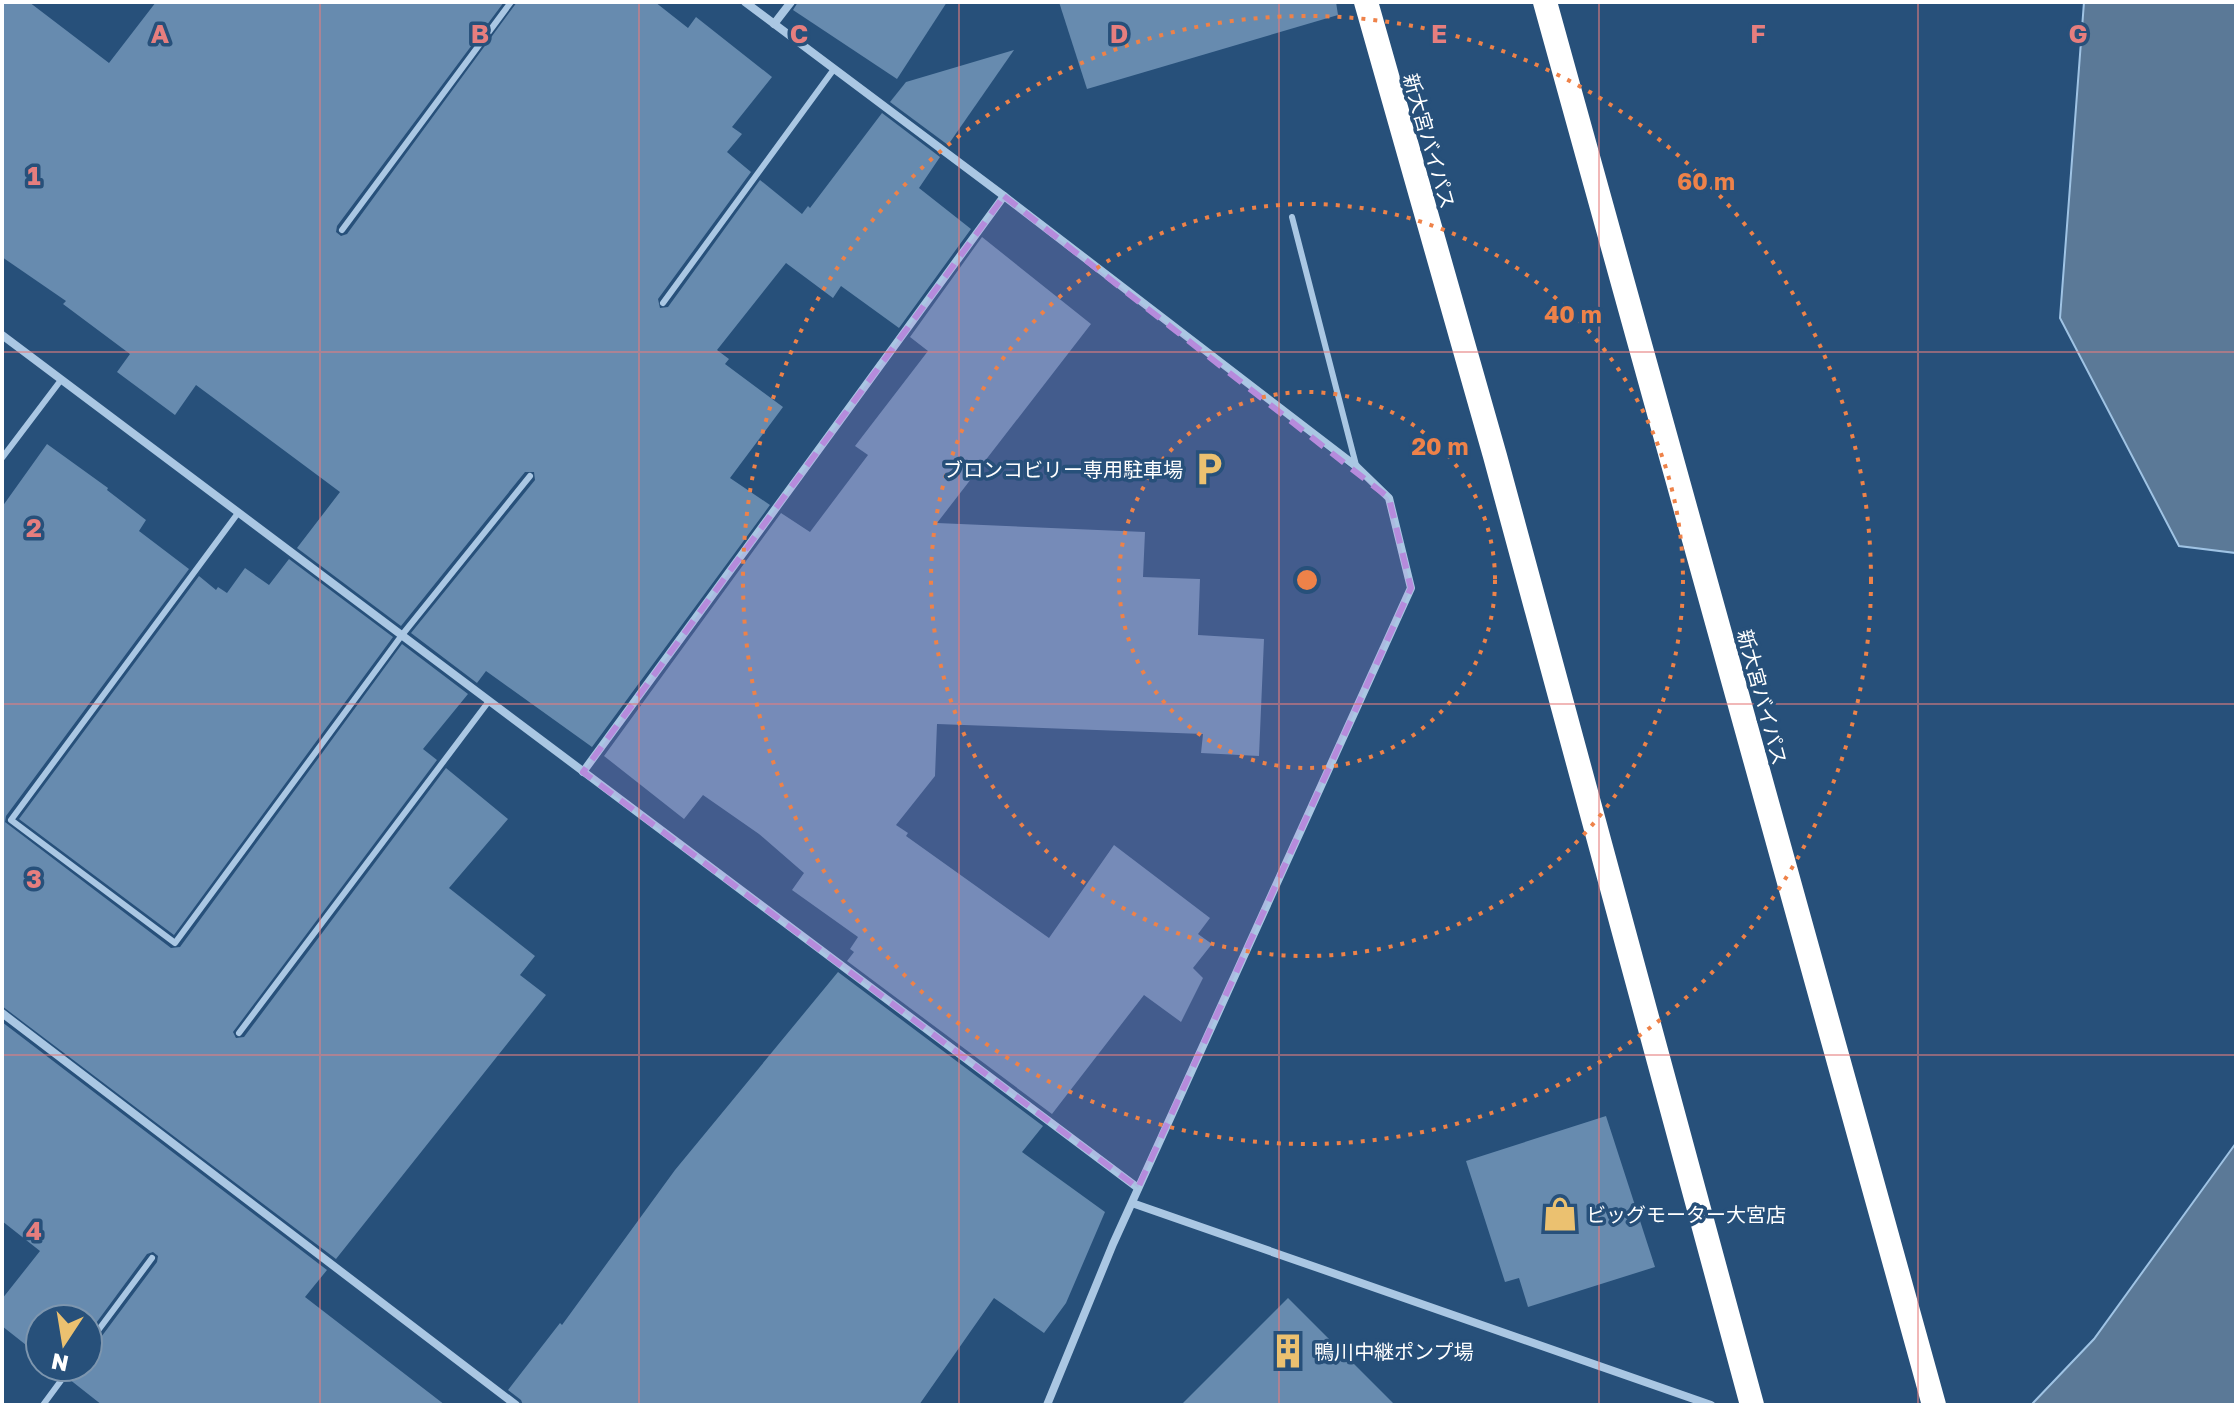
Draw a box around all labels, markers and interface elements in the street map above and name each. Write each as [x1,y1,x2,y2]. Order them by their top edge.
text: A [151,18,170,49]
text: B [471,18,489,49]
text: C [790,18,808,49]
text: D [1110,18,1128,49]
text: E [1431,18,1447,49]
text: F [1750,18,1766,49]
text: G [2068,18,2088,49]
street label: 新大宮バイパス [1399,71,1461,211]
text: 1 [27,160,41,191]
text: 60 m [1677,166,1735,195]
text: 40 m [1544,299,1602,328]
text: 20 m [1411,431,1469,460]
parking icon: ブロンコビリー専用駐車場 [1190,450,1228,488]
place label: ブロンコビリー専用駐車場 [943,457,1183,481]
text: 2 [26,512,42,543]
centre of rings [1293,566,1321,594]
street label: 新大宮バイパス [1733,626,1793,768]
text: 3 [26,863,42,894]
shop icon: ビッグモーター大宮店 [1541,1195,1579,1233]
place label: ビッグモーター大宮店 [1586,1202,1786,1226]
text: 4 [26,1215,42,1246]
north arrow [24,1303,104,1383]
building icon: 鴨川中継ポンプ場 [1269,1332,1307,1370]
place label: 鴨川中継ポンプ場 [1314,1339,1473,1363]
text: N [49,1348,71,1378]

